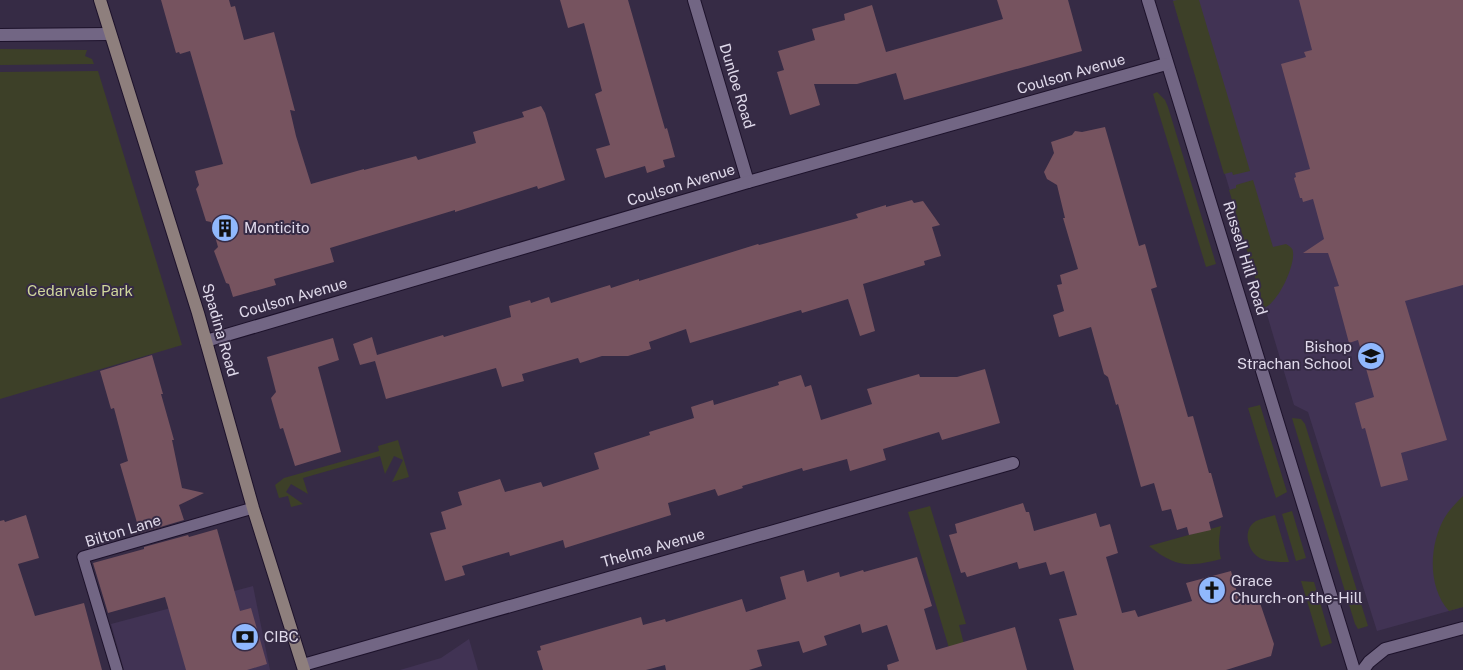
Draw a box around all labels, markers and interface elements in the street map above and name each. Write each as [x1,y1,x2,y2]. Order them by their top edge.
street label: Dunloe Road [716,41,758,130]
street label: Coulson Avenue [1015,50,1127,97]
street label: Coulson Avenue [625,160,737,209]
street label: Russell Hill Road [1220,199,1271,317]
building icon: Monticito [210,213,240,243]
place label: Monticito [244,219,309,236]
street label: Coulson Avenue [237,274,349,321]
street label: Spadina Road [199,281,242,378]
park label: Cedarvale Park [27,282,133,299]
place label: Bishop Strachan School [1237,338,1352,372]
school or university icon: Bishop Strachan School [1356,341,1386,371]
street label: Bilton Lane [83,511,163,550]
street label: Thelma Avenue [599,525,707,570]
place label: Grace Church-on-the-Hill [1231,572,1363,606]
church icon: Grace Church-on-the-Hill [1197,575,1227,605]
bank icon: CIBC [230,622,260,652]
place label: CIBC [264,628,299,645]

